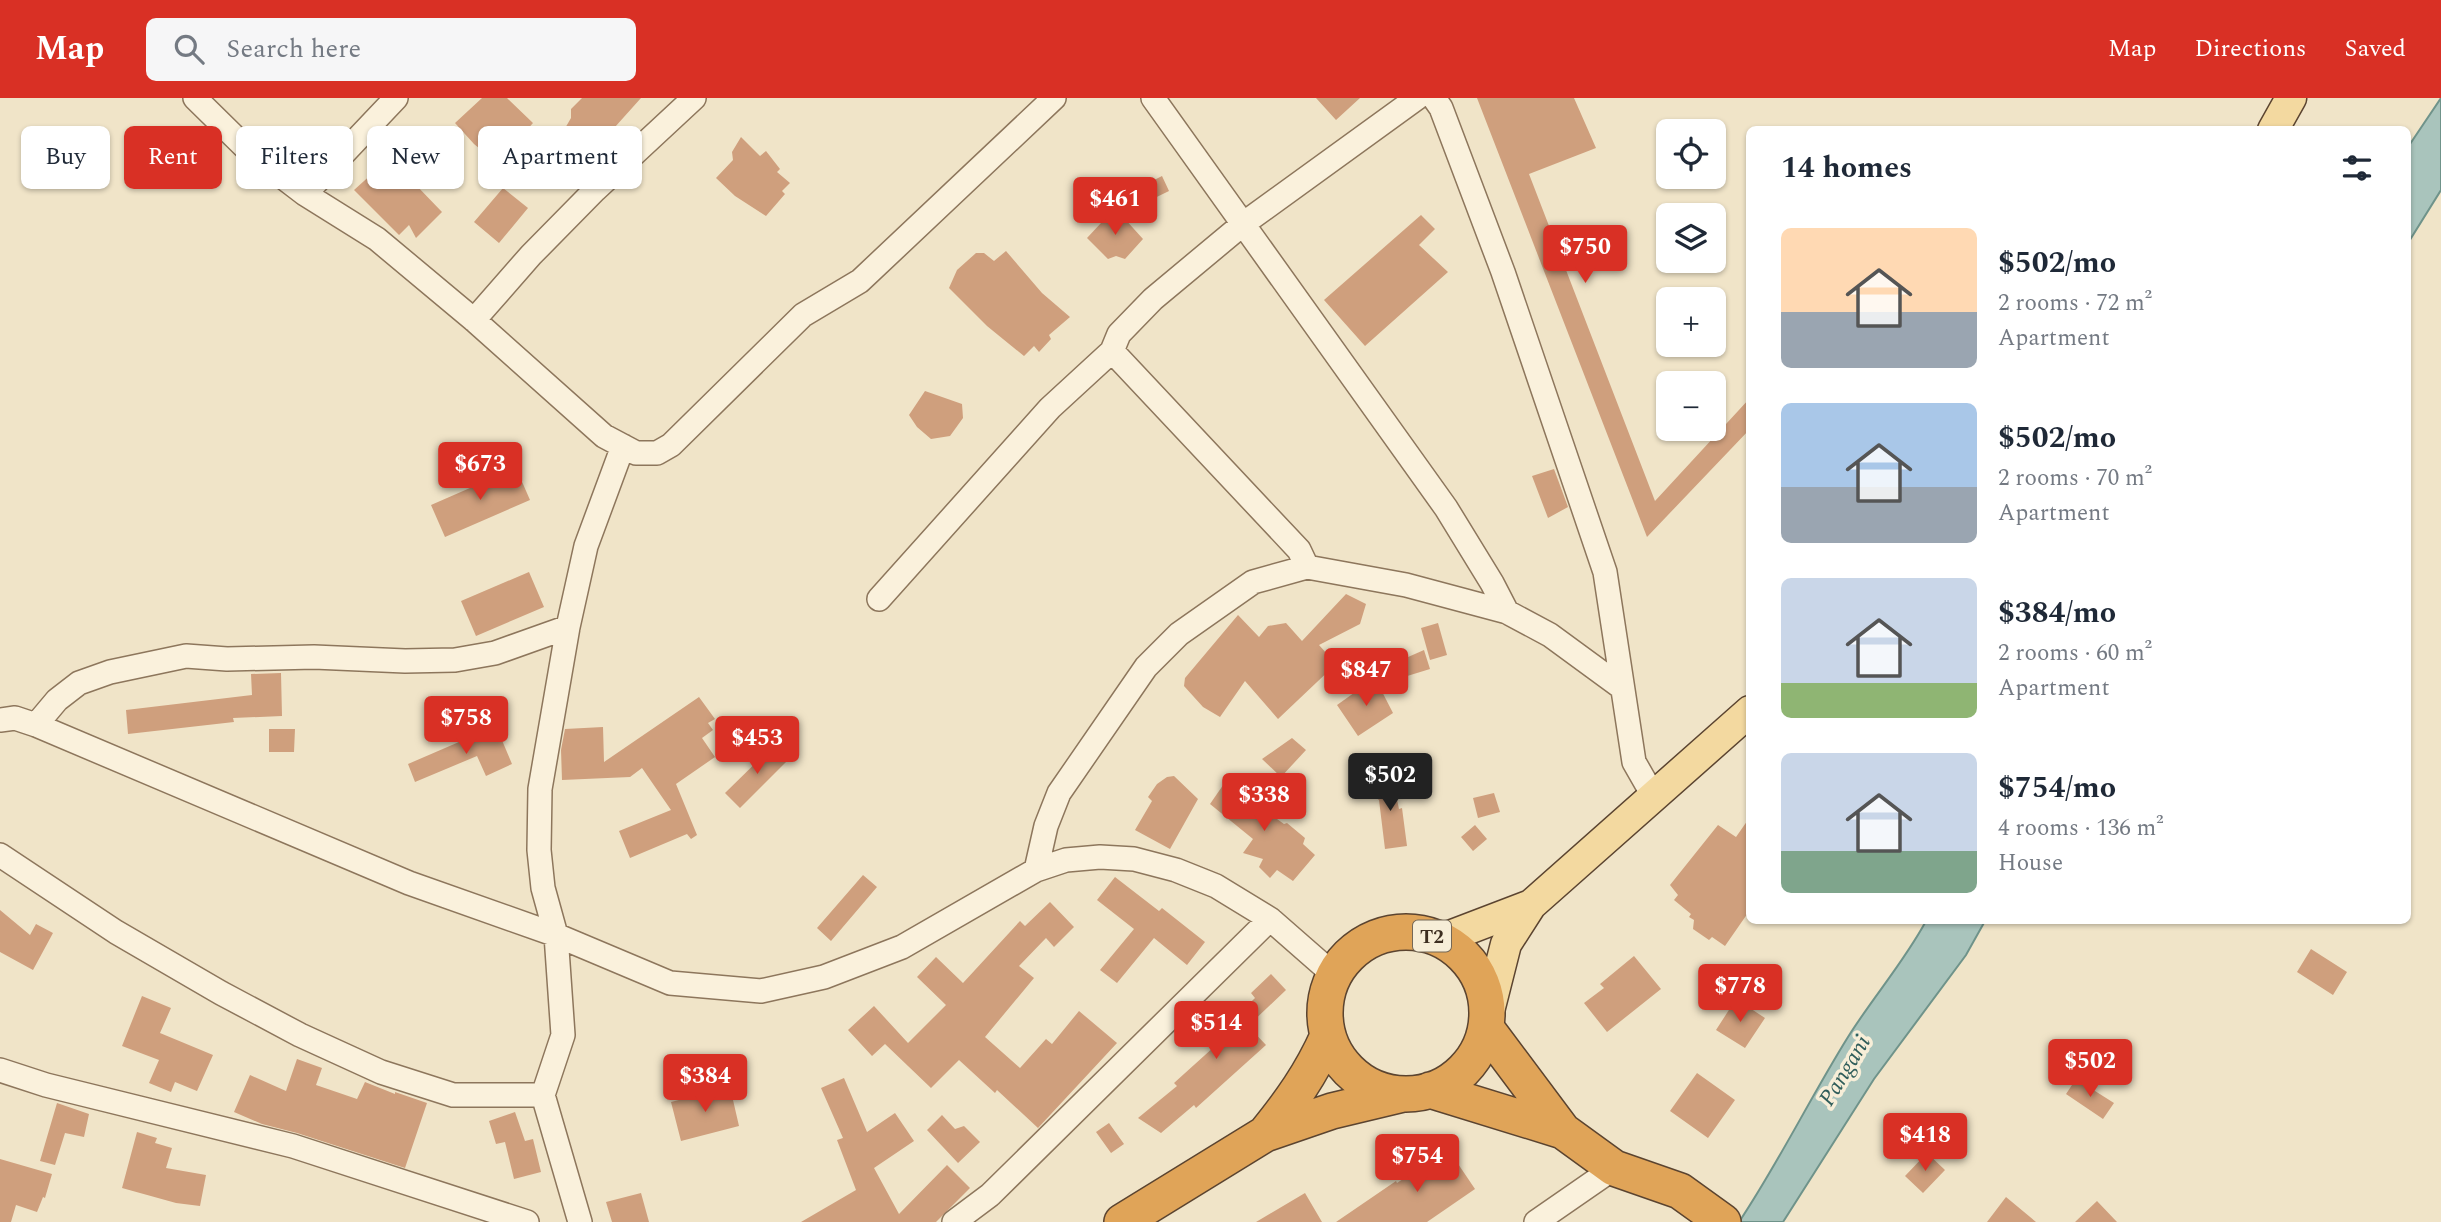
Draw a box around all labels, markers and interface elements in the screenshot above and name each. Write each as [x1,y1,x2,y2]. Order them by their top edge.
search box [146,18,636,81]
text: Map [35,24,104,74]
text: Search here [226,29,361,69]
icon: search [170,30,208,68]
text: Map [2108,31,2156,67]
text: Directions [2194,31,2306,67]
text: Saved [2344,31,2406,67]
map controls [1656,119,1726,441]
button: locate [1656,119,1726,189]
chip: Buy [21,126,110,189]
chip: Rent [124,126,222,189]
chip: Filters [236,126,353,189]
chip: New [367,126,464,189]
chip: Apartment [478,126,642,189]
text: 14 homes [1781,145,1912,191]
icon: filters [2338,149,2376,187]
pin: $461 [1074,178,1156,237]
text: $461 [1089,182,1141,217]
button: layers [1656,203,1726,273]
pin: $750 [1544,226,1626,285]
text: $750 [1559,230,1611,265]
text: $502/mo [1998,240,2116,286]
icon: home [1837,256,1921,340]
text: 2 rooms · 72 m² [1998,286,2152,321]
button: + [1656,287,1726,357]
text: Apartment [1998,321,2110,356]
button: − [1656,371,1726,441]
text: $502/mo [1998,415,2116,461]
icon: home [1837,431,1921,515]
pin: $673 [439,442,521,502]
text: $673 [454,447,506,482]
text: 2 rooms · 70 m² [1998,461,2152,496]
text: Apartment [1998,496,2110,531]
text: $384/mo [1998,590,2116,636]
icon: home [1837,606,1921,690]
text: 2 rooms · 60 m² [1998,636,2152,671]
pin: $847 [1325,648,1407,708]
text: $847 [1340,653,1392,688]
text: Apartment [1998,671,2110,706]
pin: $758 [425,696,507,756]
text: $758 [440,701,492,736]
pin: $453 [716,716,798,776]
text: $453 [731,721,783,756]
pin: $502 [1349,754,1431,813]
text: $502 [1364,758,1416,793]
text: $754/mo [1998,765,2116,811]
pin: $338 [1223,774,1305,833]
text: $338 [1238,778,1290,813]
icon: home [1837,781,1921,865]
text: 4 rooms · 136 m² [1998,811,2164,846]
text: House [1998,846,2063,881]
road number: T2 [1413,920,1451,951]
pin: $778 [1699,964,1781,1024]
text: $778 [1714,969,1766,1004]
pin: $514 [1175,1002,1257,1061]
text: $514 [1190,1006,1242,1041]
water label: Pangani [1810,1028,1880,1113]
pin: $502 [2049,1040,2131,1099]
text: $502 [2064,1044,2116,1079]
pin: $384 [664,1054,746,1114]
text: $384 [679,1059,731,1094]
pin: $418 [1884,1114,1966,1173]
text: $418 [1899,1118,1951,1153]
pin: $754 [1376,1134,1458,1194]
text: $754 [1391,1139,1443,1174]

